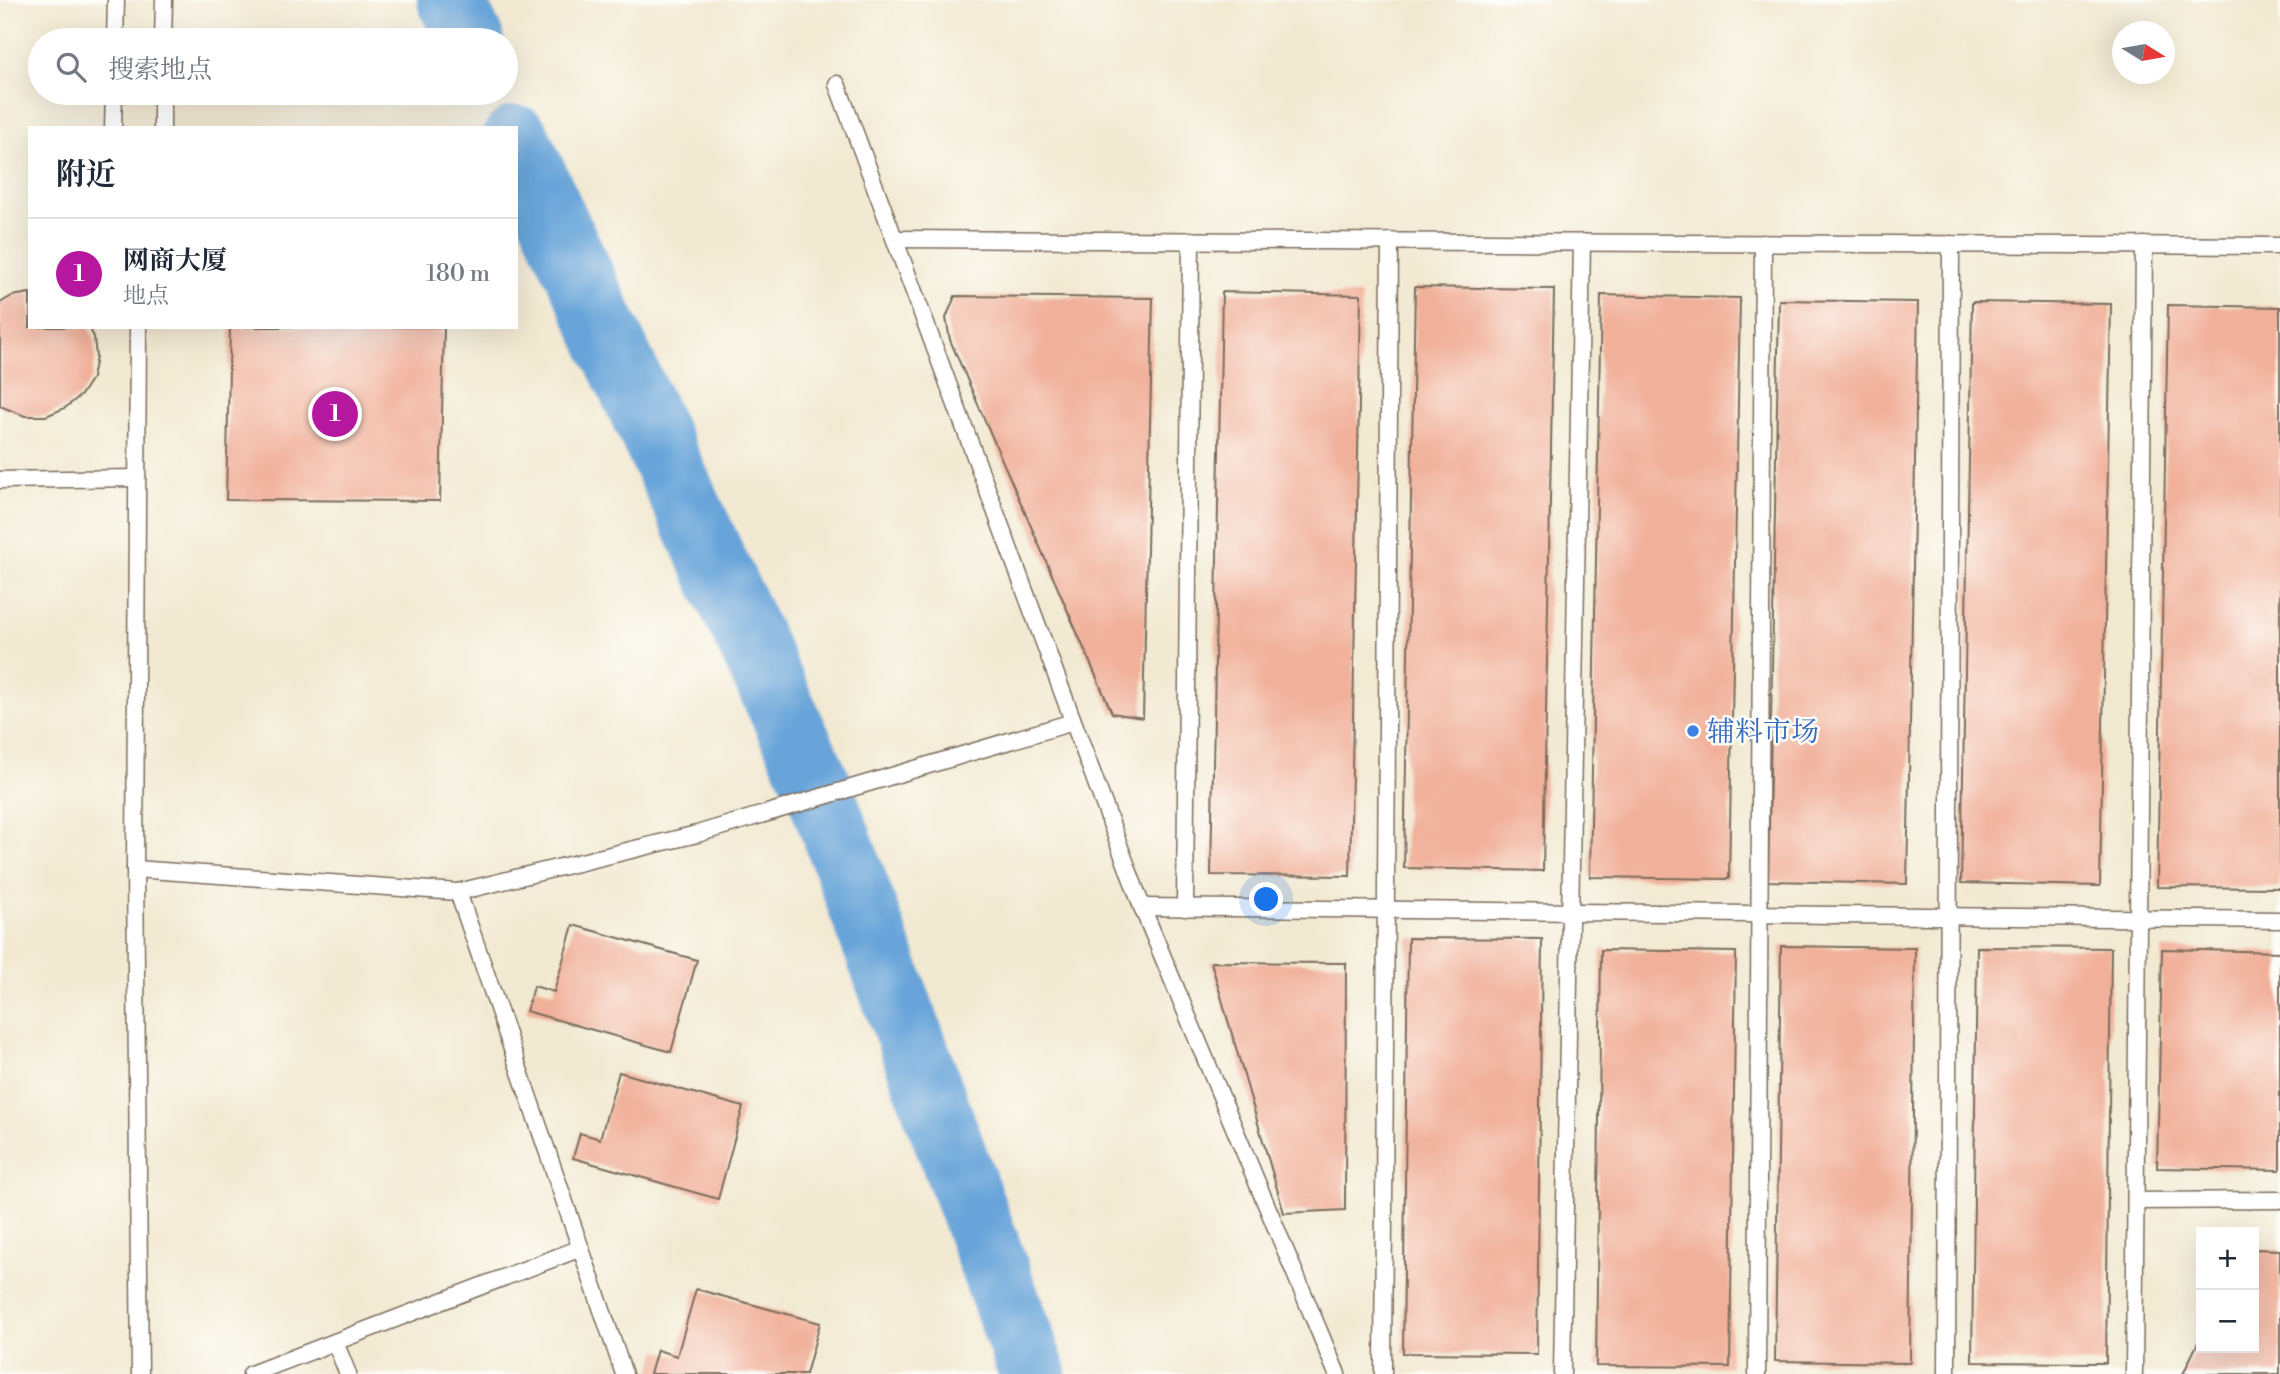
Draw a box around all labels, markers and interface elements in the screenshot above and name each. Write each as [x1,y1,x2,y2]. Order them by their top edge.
north arrow [2112,21,2175,84]
search box [28,28,518,105]
icon: search [52,48,90,86]
text: 搜索地点 [108,54,212,86]
text: 附近 [56,156,116,194]
text: 网商大厦 [123,245,227,277]
text: 1 [73,260,85,288]
text: 180 m [426,260,490,288]
text: 地点 [123,282,169,310]
pin: 1 [312,388,358,440]
place label: 辅料市场 [1707,715,1819,750]
marker: 辅料市场 [1685,723,1701,739]
your location [1249,882,1283,916]
map controls [2196,1227,2259,1353]
button: + [2196,1227,2259,1290]
button: − [2196,1290,2259,1353]

